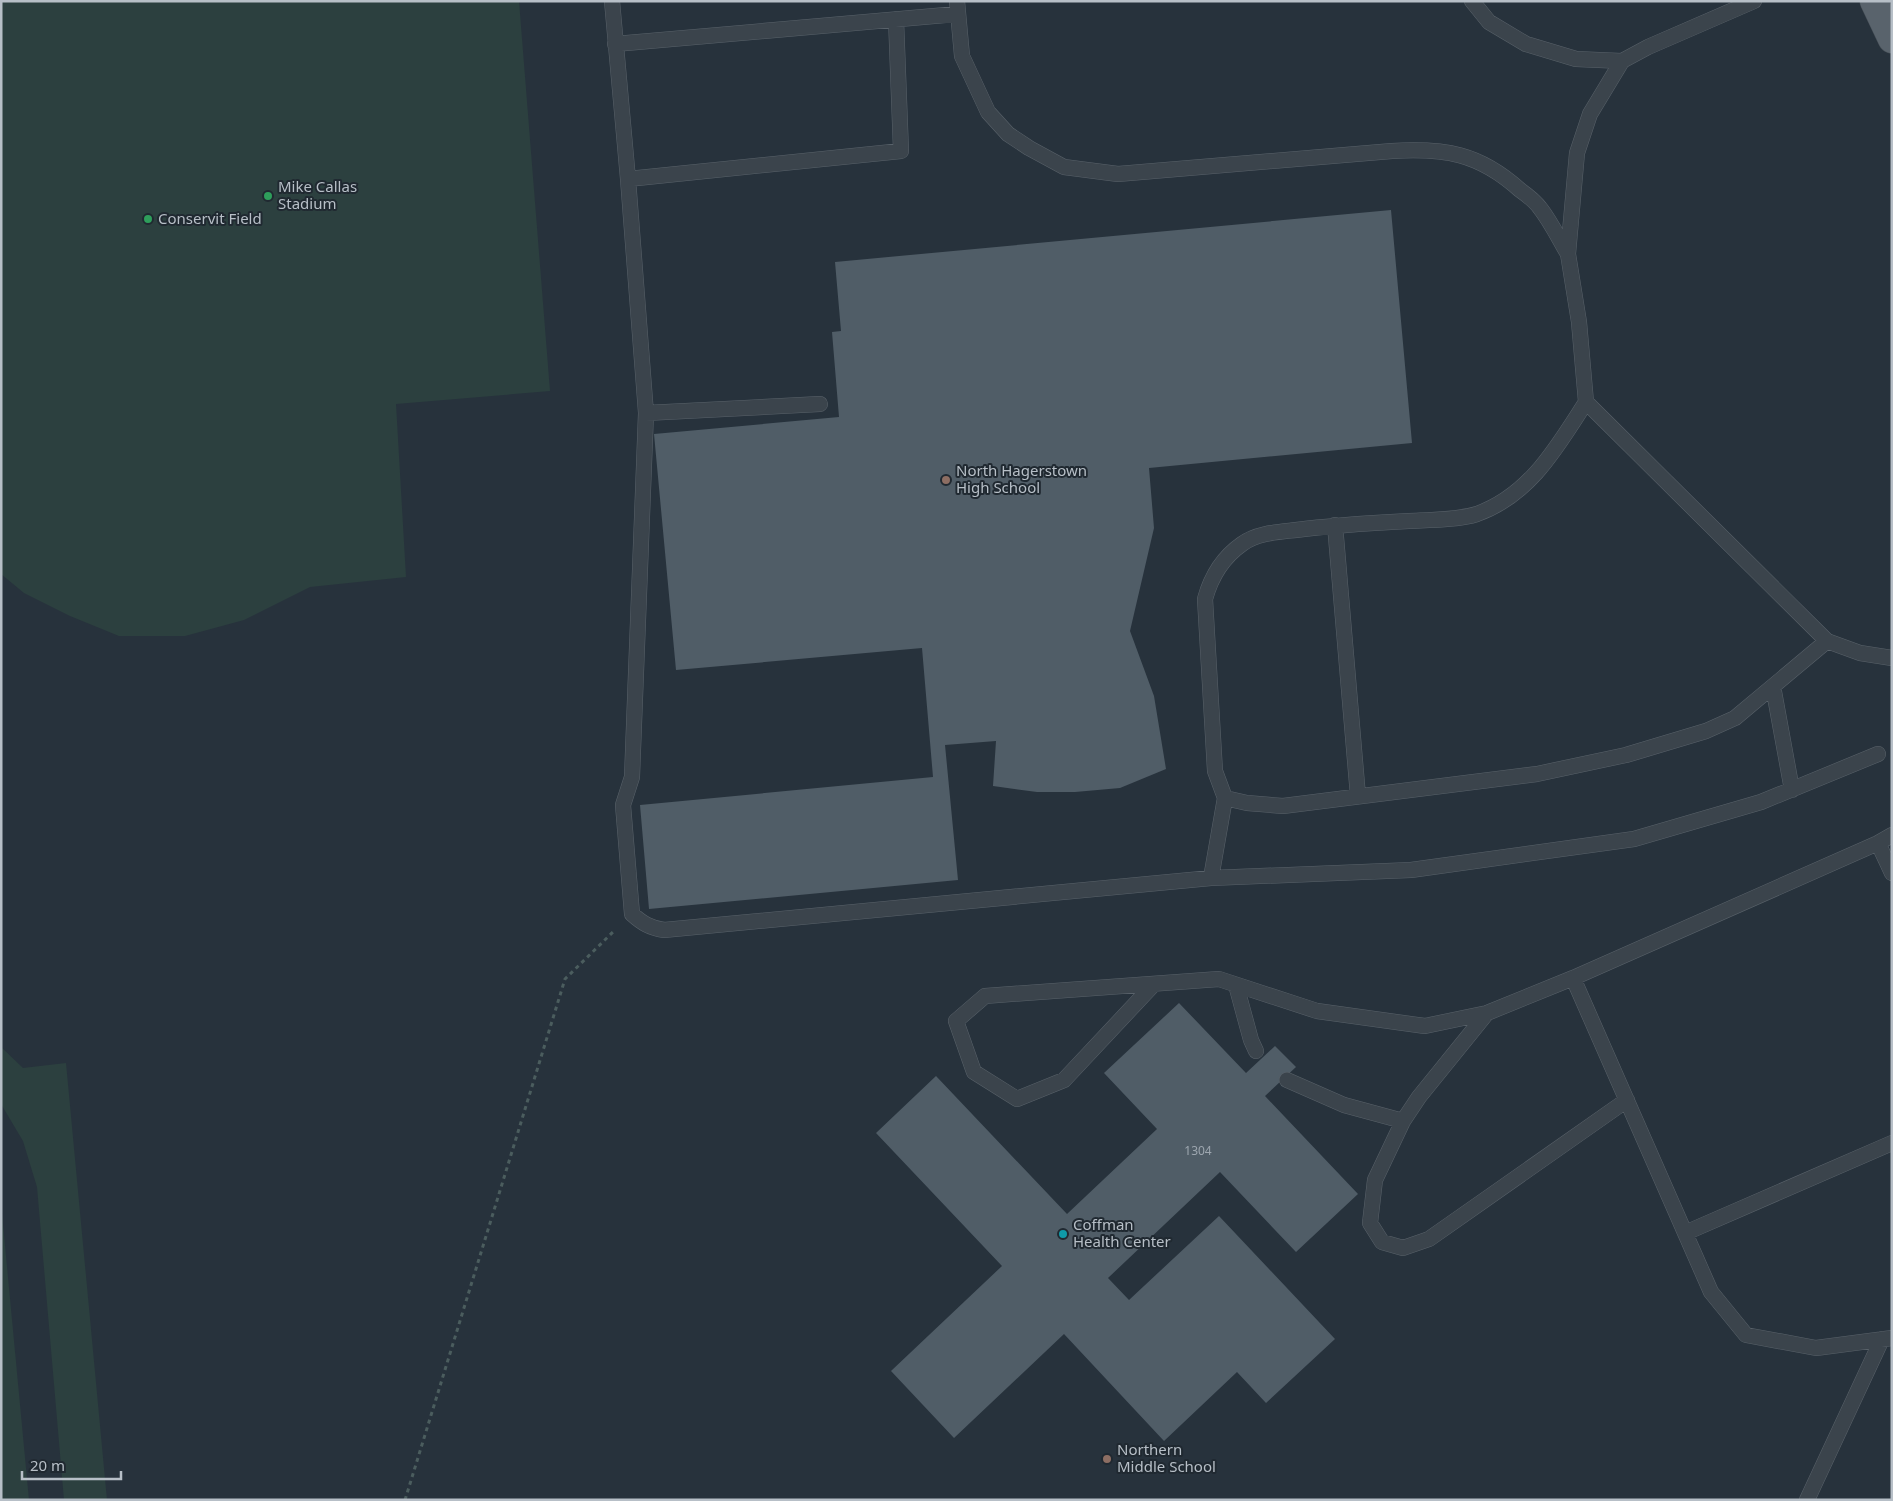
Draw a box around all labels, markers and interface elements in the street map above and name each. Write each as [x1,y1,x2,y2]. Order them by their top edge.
place label: Mike Callas Stadium [278,176,357,213]
marker: Mike Callas Stadium [262,190,274,202]
place label: Conservit Field [158,208,262,228]
marker: Conservit Field [142,213,154,225]
place label: North Hagerstown High School [956,460,1087,497]
marker: North Hagerstown High School [940,474,952,486]
house number: 1304 [1184,1142,1212,1159]
place label: Coffman Health Center [1073,1214,1171,1251]
marker: Coffman Health Center [1057,1228,1069,1240]
place label: Northern Middle School [1117,1439,1216,1476]
scale bar [22,1448,121,1480]
marker: Northern Middle School [1101,1453,1113,1465]
text: 20 m [30,1455,65,1475]

